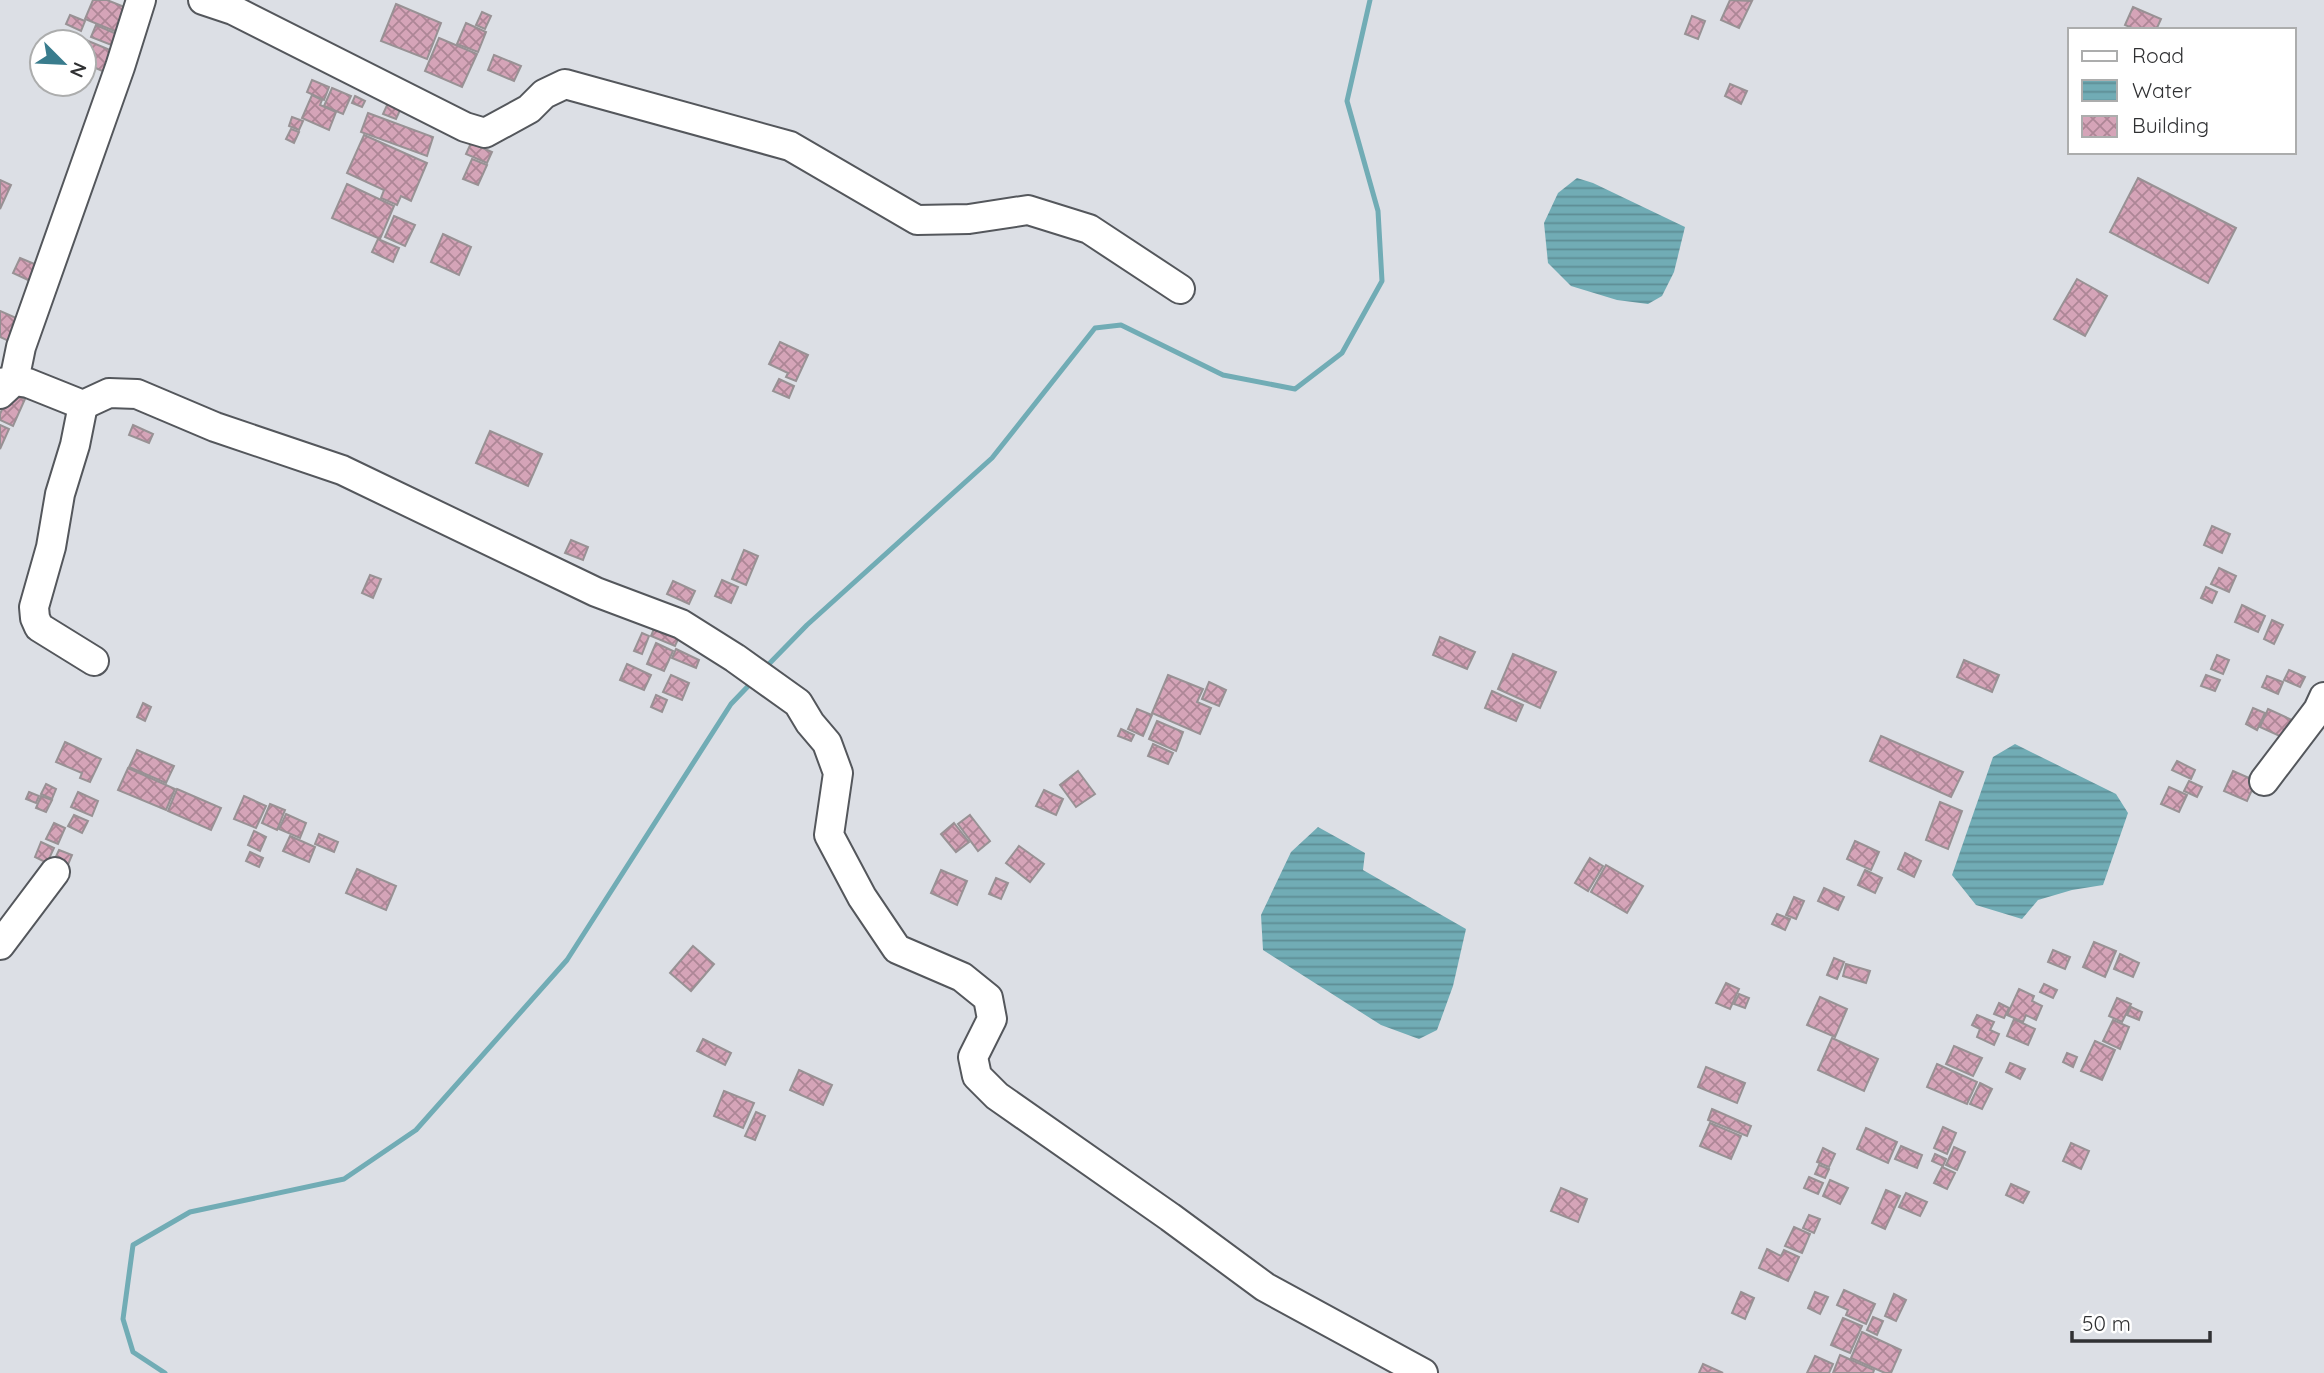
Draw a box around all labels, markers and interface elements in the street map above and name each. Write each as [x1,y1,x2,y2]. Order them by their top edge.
north arrow [28,28,98,98]
legend [2068,28,2296,154]
text: Road [2132,42,2184,68]
text: N [65,59,92,81]
text: Water [2132,77,2192,103]
text: Building [2132,112,2209,138]
scale bar [2072,1300,2210,1344]
text: 50 m [2082,1310,2131,1336]

